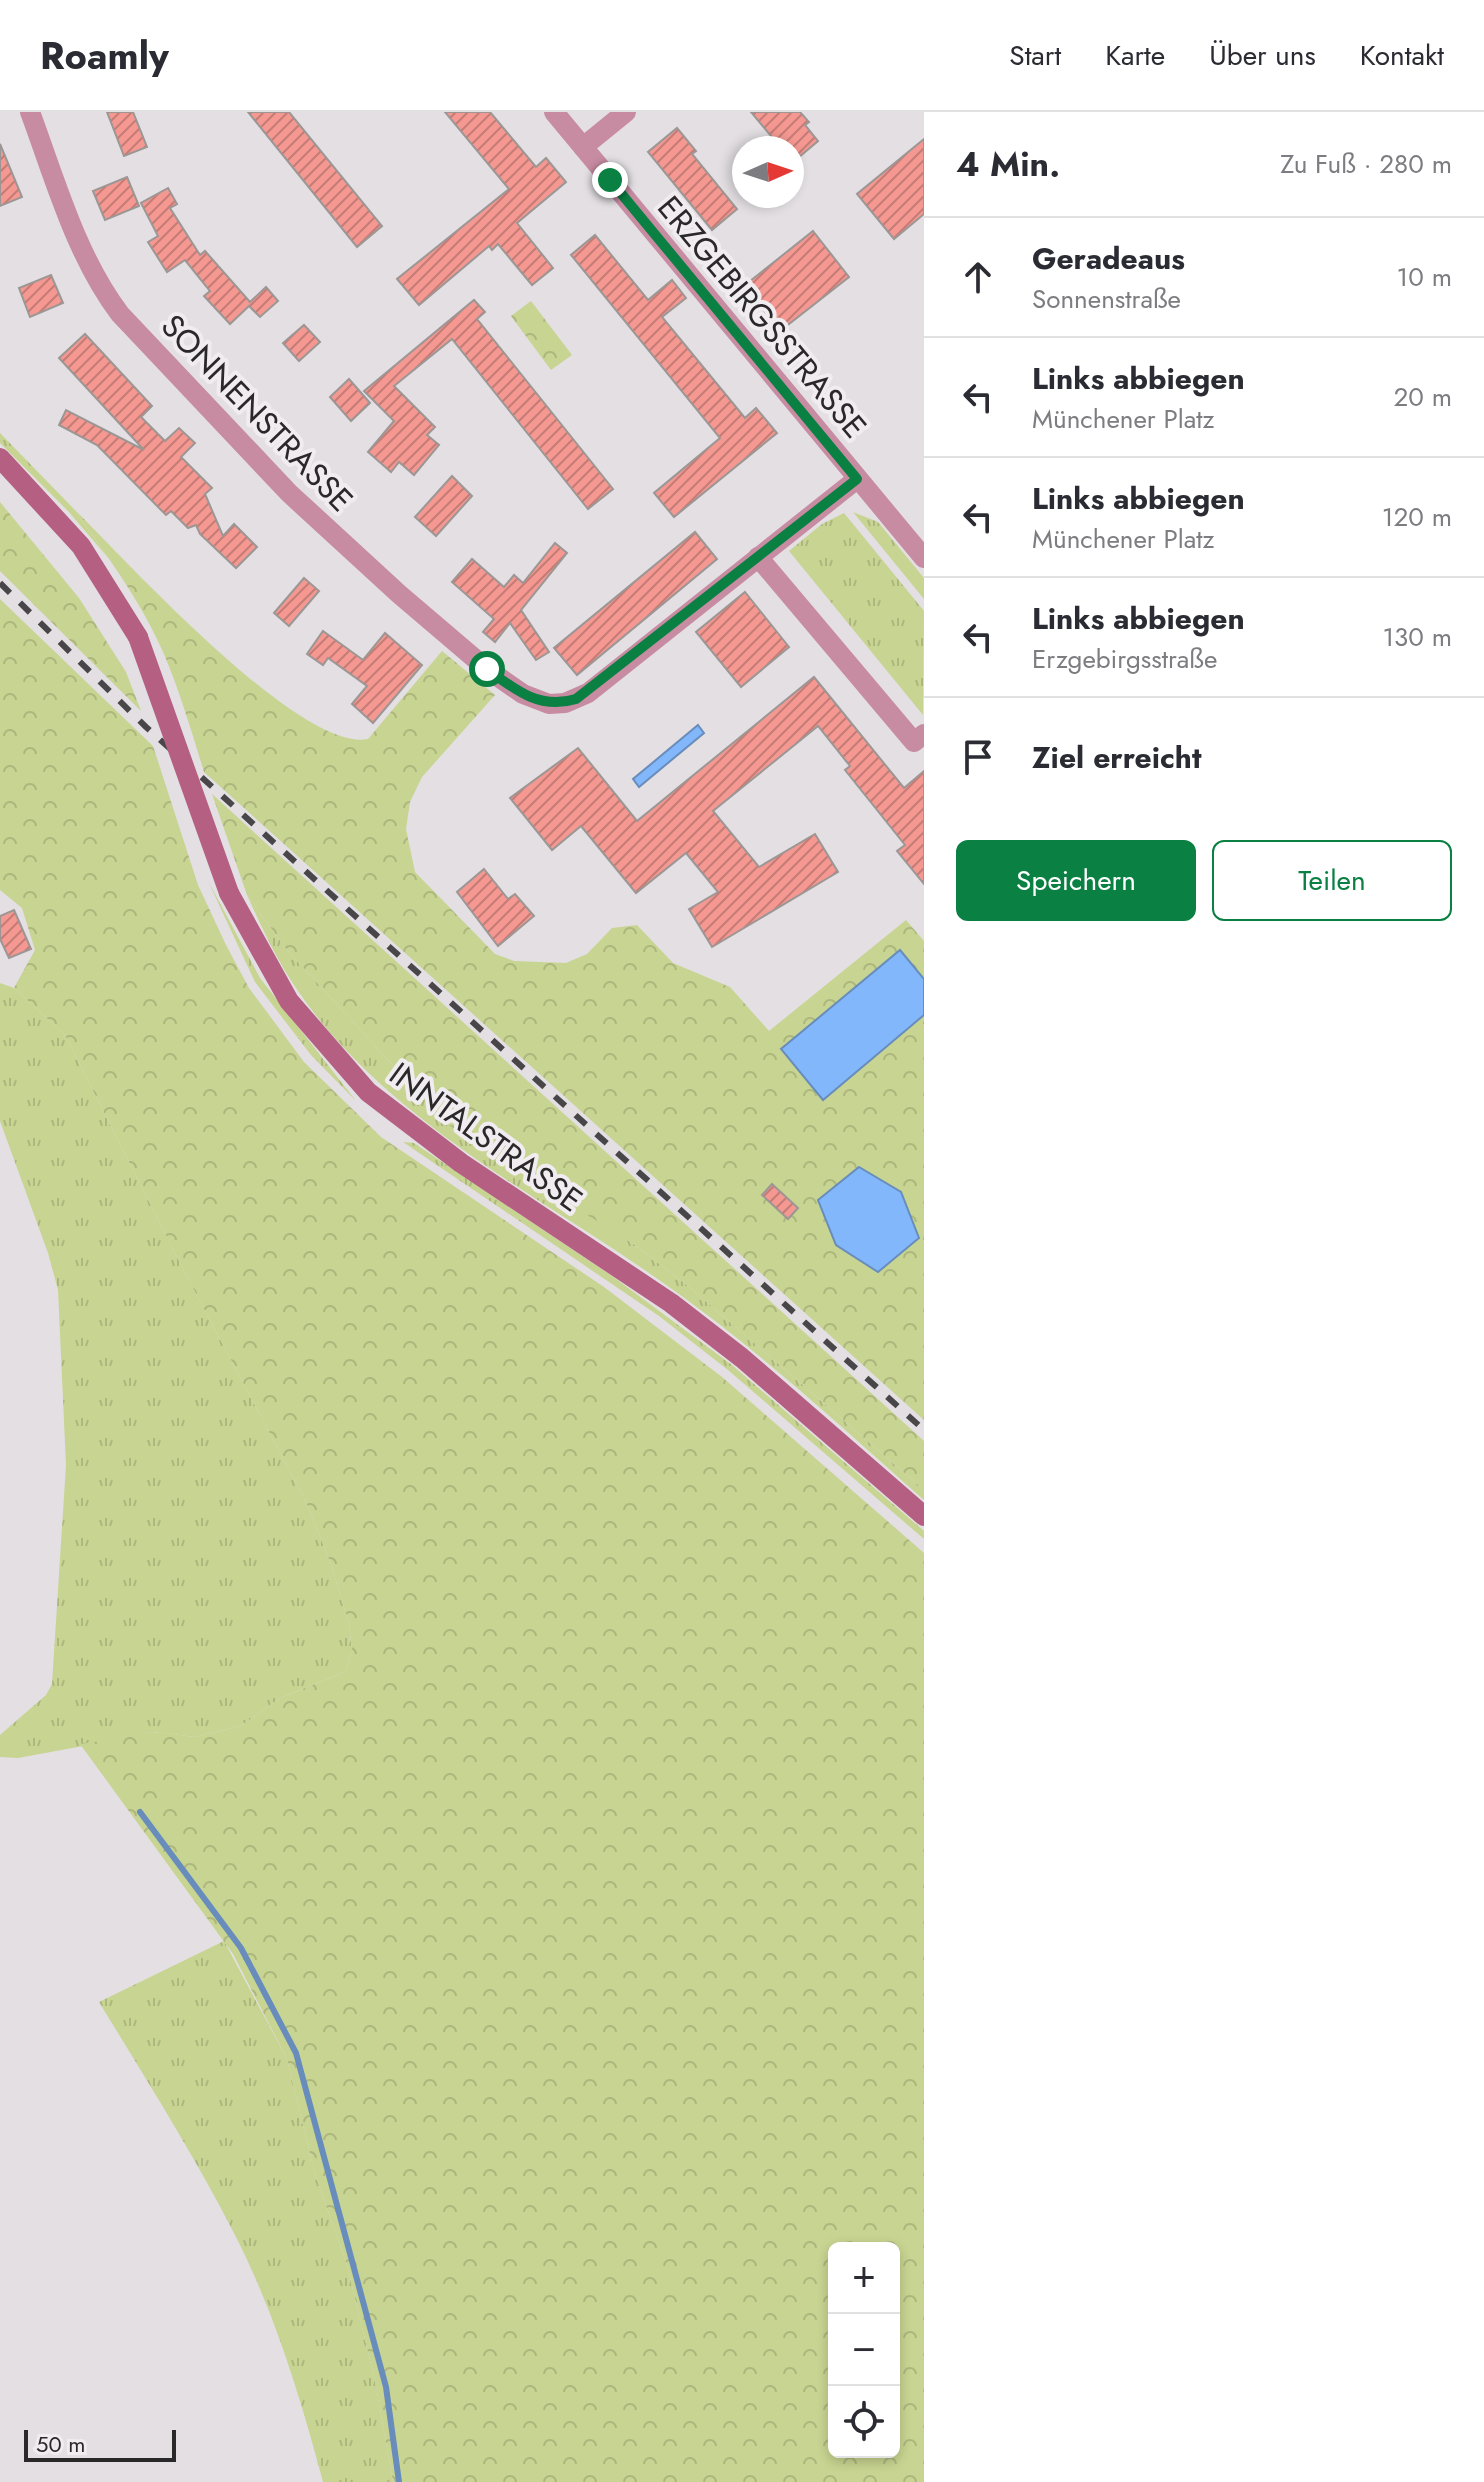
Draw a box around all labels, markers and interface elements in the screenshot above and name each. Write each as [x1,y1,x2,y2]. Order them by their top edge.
text: Roamly [40,28,169,83]
text: Start [1009,35,1061,76]
text: Karte [1105,35,1165,76]
text: Über uns [1209,35,1316,76]
text: Kontakt [1360,35,1444,76]
north arrow [732,136,804,208]
text: 4 Min. [956,140,1060,189]
text: Zu Fuß · 280 m [1280,145,1452,183]
route end [592,162,628,198]
street label: ERZGEBIRGSSTRASSE [647,186,877,448]
text: Geradeaus [1032,237,1185,280]
icon: ahead [956,255,1000,299]
text: 10 m [1397,258,1452,296]
text: Sonnenstraße [1032,280,1181,318]
street label: SONNENSTRASSE [151,304,363,522]
text: Links abbiegen [1032,357,1245,400]
icon: left [956,375,1000,419]
text: 20 m [1394,378,1452,416]
text: Münchener Platz [1032,400,1215,438]
text: Links abbiegen [1032,477,1245,520]
icon: left [956,495,1000,539]
text: 120 m [1382,498,1452,536]
text: Münchener Platz [1032,520,1215,558]
text: Links abbiegen [1032,597,1245,640]
icon: left [956,615,1000,659]
text: 130 m [1382,618,1452,656]
text: Erzgebirgsstraße [1032,640,1217,678]
route start [469,651,505,687]
icon: arrive [956,735,1000,779]
text: Ziel erreicht [1032,736,1201,779]
button: Speichern [956,840,1196,921]
button: Teilen [1212,840,1452,921]
street label: INNTALSTRASSE [380,1051,592,1223]
map controls [828,2242,900,2458]
button: + [828,2242,900,2314]
button: − [828,2314,900,2386]
button: locate [828,2386,900,2458]
scale bar [24,2426,176,2462]
text: 50 m [36,2428,85,2460]

